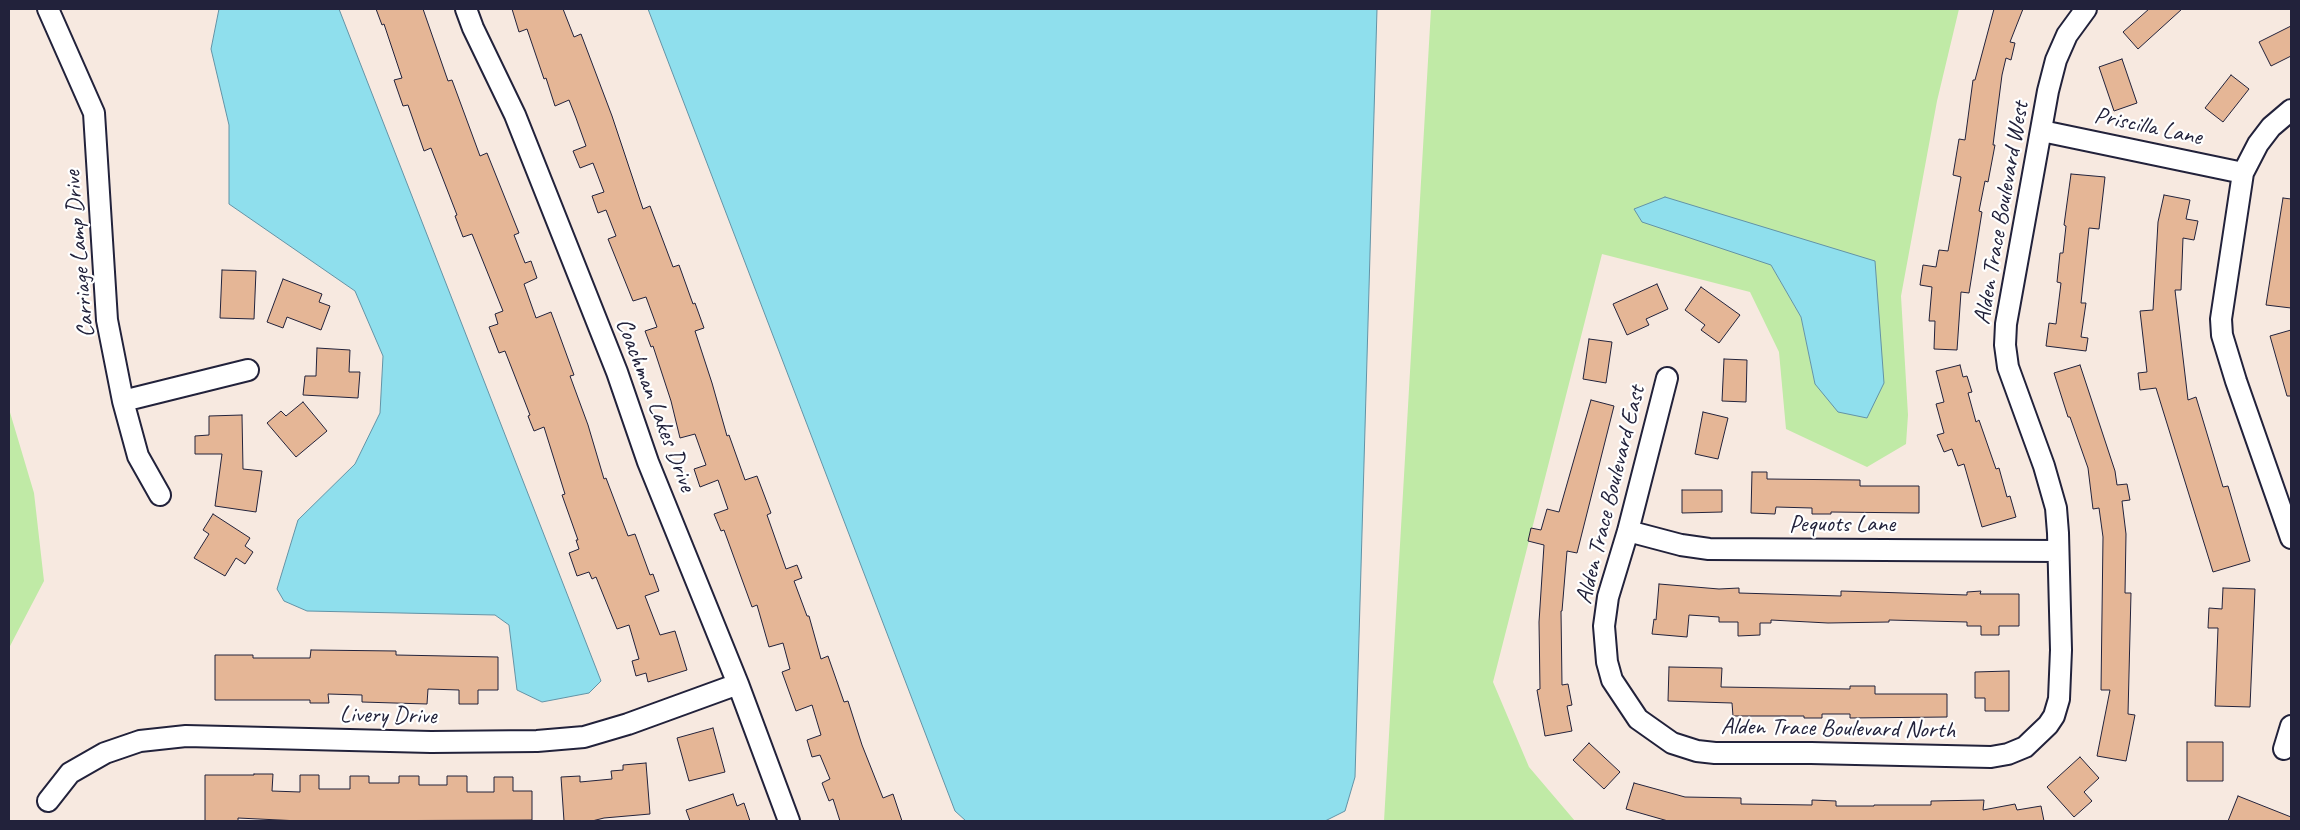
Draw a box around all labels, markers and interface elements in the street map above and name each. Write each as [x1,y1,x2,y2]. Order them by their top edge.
street label: Alden Trace Boulevard West [1968,99,2036,327]
street label: Priscilla Lane [2092,102,2204,152]
street label: Carriage Lamp Drive [58,169,102,339]
street label: Coachman Lakes Drive [609,314,701,496]
street label: Alden Trace Boulevard East [1570,383,1652,607]
street label: Pequots Lane [1789,511,1895,539]
street label: Livery Drive [339,701,437,731]
street label: Alden Trace Boulevard North [1721,713,1955,745]

